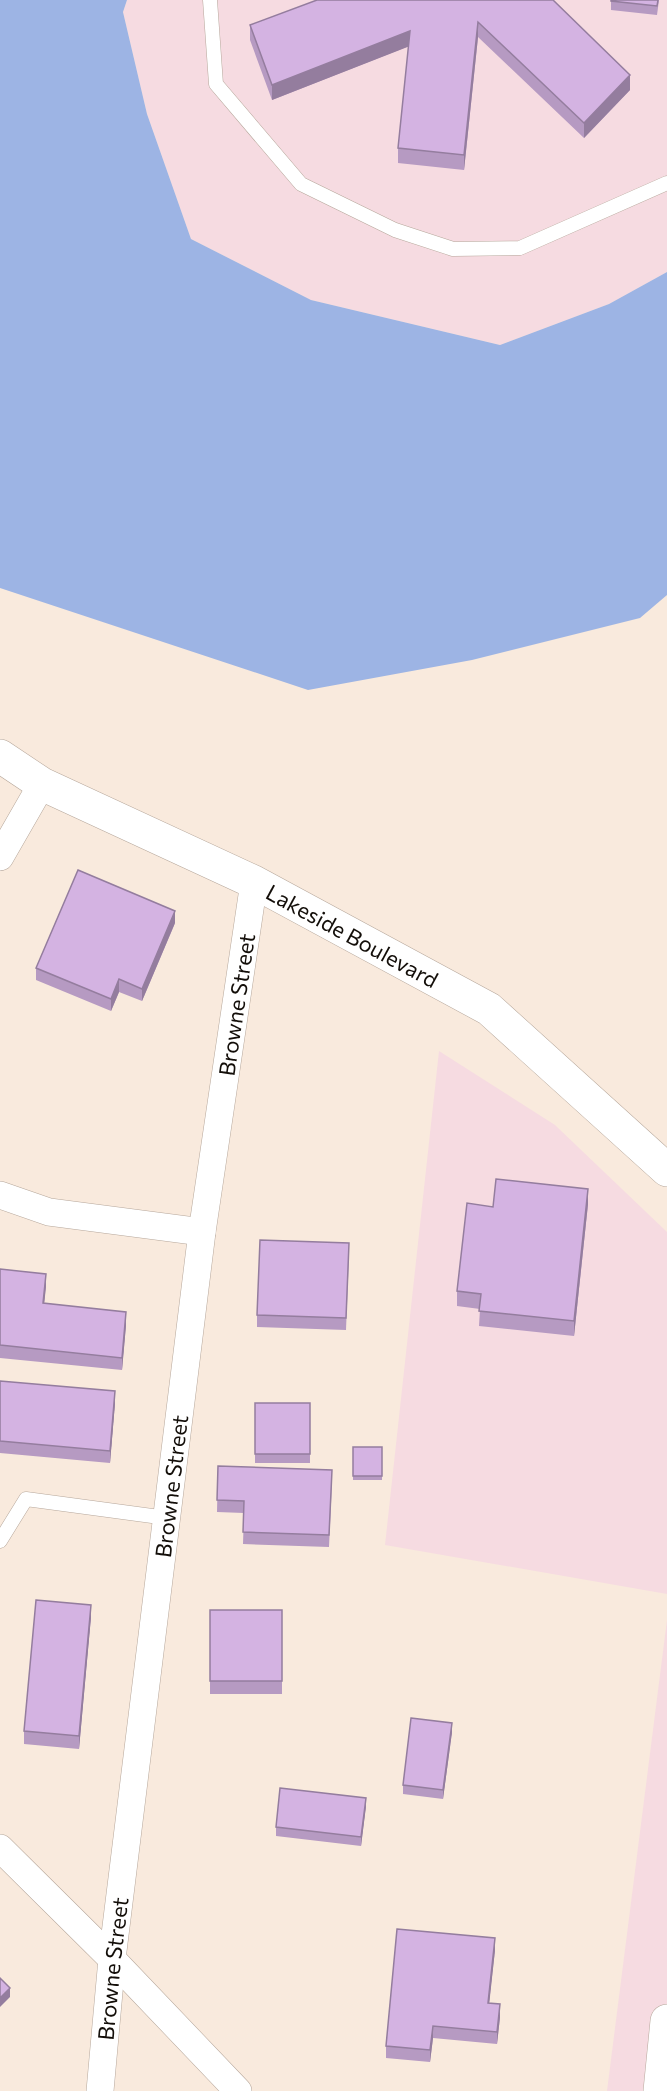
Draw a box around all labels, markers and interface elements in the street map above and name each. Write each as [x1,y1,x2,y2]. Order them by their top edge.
street label: Lakeside Boulevard [262,878,443,993]
street label: Browne Street [212,932,260,1078]
street label: Browne Street [148,1413,193,1559]
street label: Browne Street [91,1896,133,2041]

